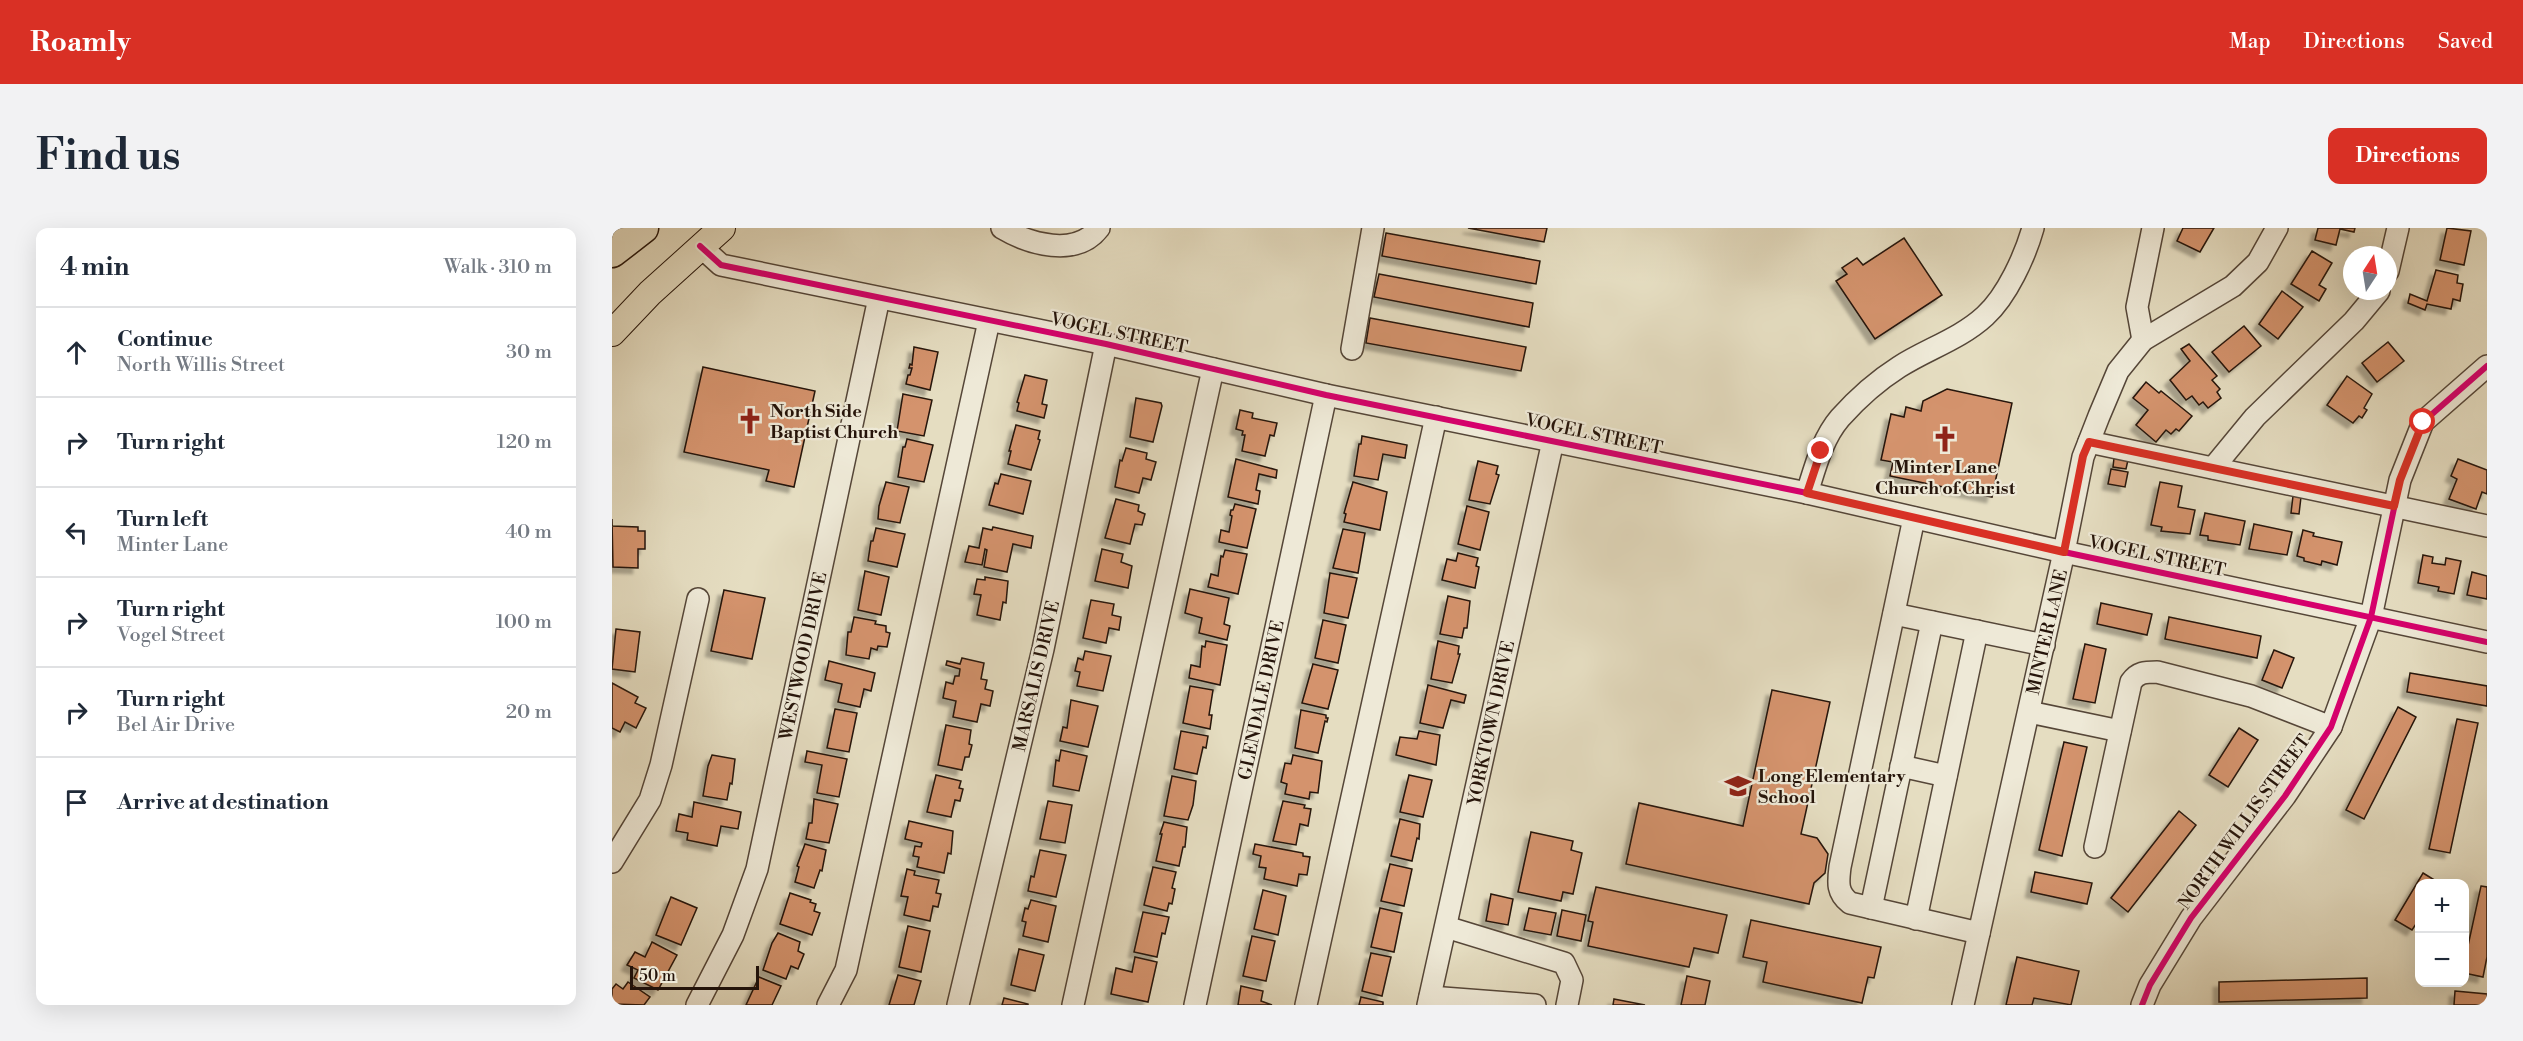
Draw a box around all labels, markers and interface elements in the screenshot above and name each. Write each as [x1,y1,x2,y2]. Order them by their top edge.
text: Roamly [30,25,131,60]
text: Map [2229,29,2271,55]
text: Directions [2304,29,2405,55]
text: Saved [2438,29,2493,55]
button: Directions [2328,128,2487,184]
text: Find us [36,130,180,183]
north arrow [2343,246,2397,300]
text: 4 min [60,251,130,283]
text: Walk · 310 m [444,255,552,280]
street label: VOGEL STREET [1047,308,1190,359]
text: Continue [117,326,213,353]
icon: ahead [60,336,93,369]
text: 30 m [506,340,552,365]
text: North Willis Street [117,353,285,378]
place label: North Side Baptist Church [770,400,898,444]
church icon: North Side Baptist Church [735,406,765,436]
route start [2409,408,2435,434]
street label: VOGEL STREET [1522,409,1665,460]
church icon: Minter Lane Church of Christ [1930,424,1960,454]
icon: right [60,426,93,459]
text: Turn right [117,429,225,456]
text: 120 m [497,430,552,455]
route end [1807,437,1833,463]
place label: Minter Lane Church of Christ [1875,456,2016,500]
text: Turn left [117,506,208,533]
icon: left [60,516,93,549]
text: 40 m [505,520,552,545]
street label: VOGEL STREET [2085,531,2228,582]
text: Minter Lane [117,533,228,558]
street label: MINTER LANE [2022,567,2073,697]
street label: WESTWOOD DRIVE [774,570,833,743]
text: Turn right [117,596,225,623]
street label: MARSALIS DRIVE [1008,598,1065,754]
icon: right [60,606,93,639]
text: 100 m [496,610,552,635]
street label: GLENDALE DRIVE [1233,618,1290,782]
text: Vogel Street [117,623,225,648]
street label: YORKTOWN DRIVE [1463,638,1520,809]
text: Turn right [117,686,225,713]
icon: right [60,696,93,729]
text: 20 m [506,700,552,725]
text: Bel Air Drive [117,713,235,738]
street label: NORTH WILLIS STREET [2173,730,2316,914]
place label: Long Elementary School [1758,765,1906,809]
school or university icon: Long Elementary School [1723,771,1753,801]
icon: arrive [60,786,93,819]
text: Arrive at destination [117,789,329,816]
map controls [2415,879,2469,987]
button: + [2415,879,2469,933]
button: − [2415,933,2469,987]
scale bar [630,963,759,990]
text: 50 m [639,966,676,986]

